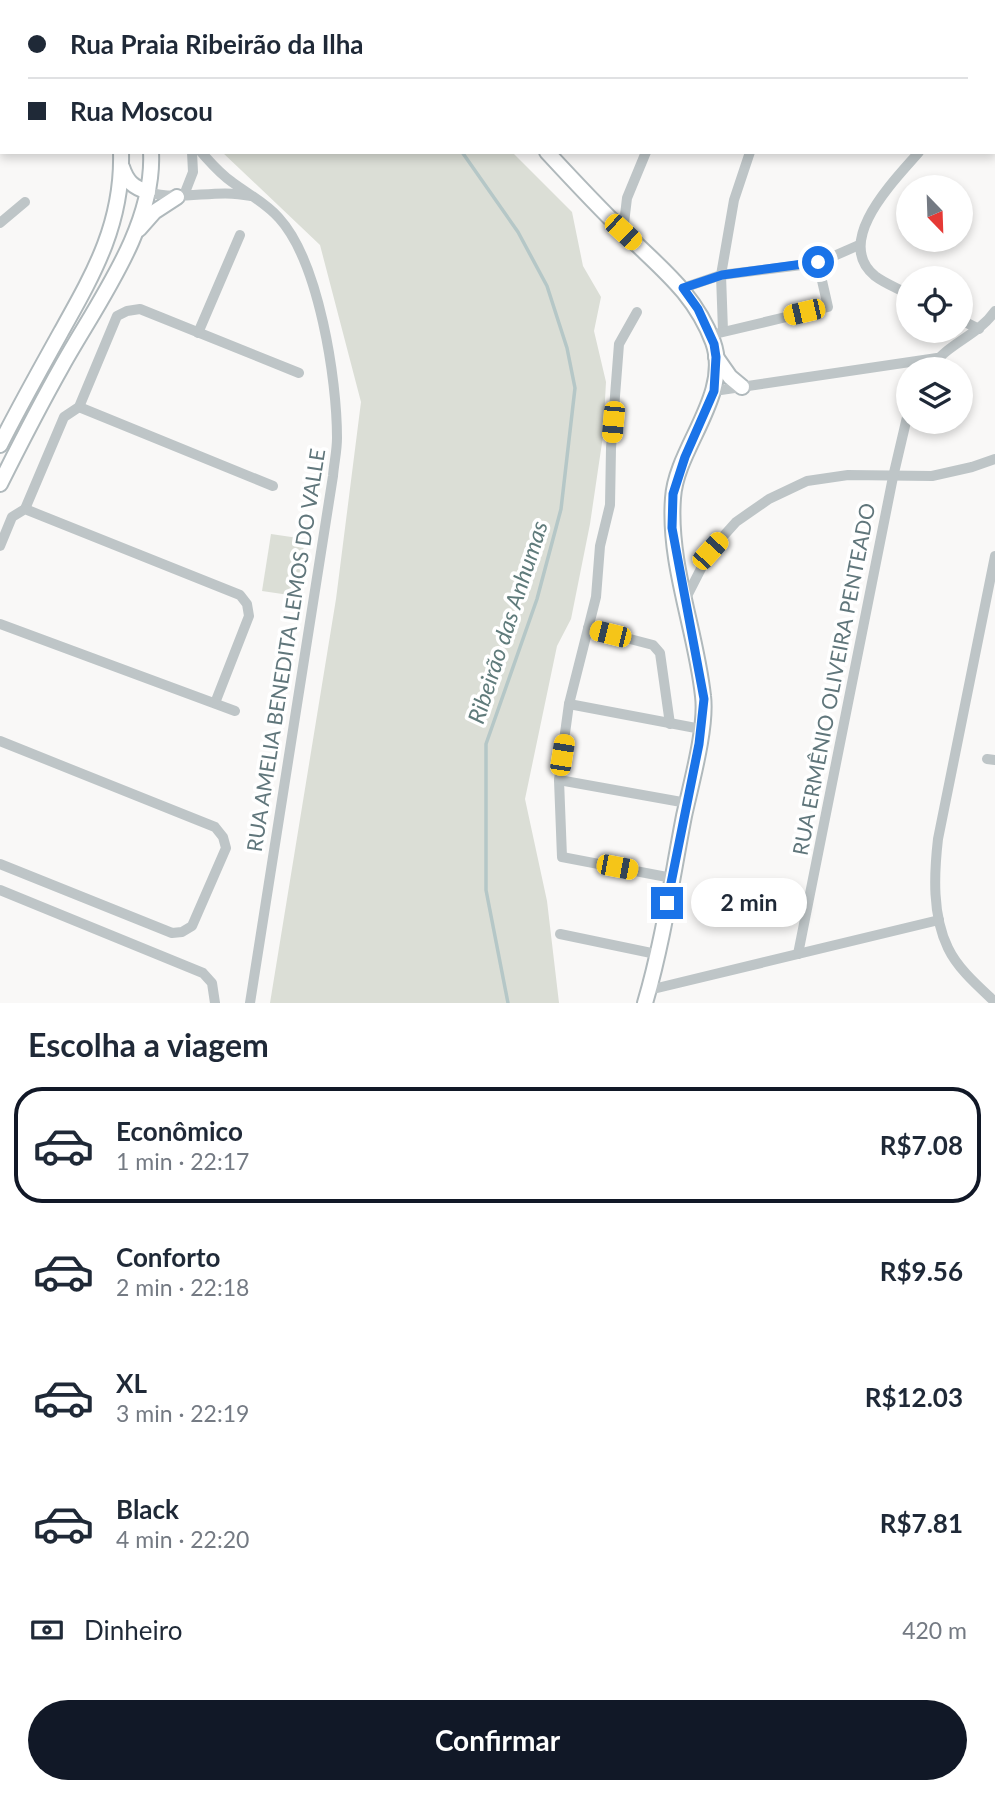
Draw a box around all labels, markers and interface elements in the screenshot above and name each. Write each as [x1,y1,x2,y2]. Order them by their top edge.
text: Rua Praia Ribeirão da Ilha [70,28,364,60]
text: Rua Moscou [70,95,213,127]
north arrow [896,175,973,252]
map controls [896,175,973,434]
car [601,210,646,254]
route start [802,246,834,278]
button: locate [896,266,973,343]
car [782,297,827,327]
button: layers [896,357,973,434]
car [601,400,626,444]
street label: RUA AMELIA BENEDITA LEMOS DO VALLE [241,447,329,853]
street label: RUA ERMÊNIO OLIVEIRA PENTEADO [787,501,879,857]
water label: Ribeirão das Anhumas [461,517,553,727]
car [689,528,732,574]
car [588,619,633,649]
car [549,733,576,777]
car [595,853,640,881]
callout: 2 min [692,878,807,928]
route end [651,887,683,919]
text: 2 min [720,888,778,916]
text: Escolha a viagem [28,1025,269,1064]
icon: car [32,1114,95,1177]
text: Econômico [116,1115,243,1147]
text: R$7.08 [880,1129,963,1161]
text: 1 min · 22:17 [116,1147,249,1175]
icon: car [32,1240,95,1303]
text: Conforto [116,1241,220,1273]
text: R$9.56 [880,1255,963,1287]
text: 2 min · 22:18 [116,1273,249,1301]
icon: car [32,1366,95,1429]
text: XL [116,1367,147,1399]
text: R$12.03 [865,1381,963,1413]
text: 3 min · 22:19 [116,1399,249,1427]
icon: car [32,1492,95,1555]
text: Black [116,1493,179,1525]
text: R$7.81 [880,1507,963,1539]
text: 4 min · 22:20 [116,1525,249,1553]
icon: cash [28,1611,66,1649]
text: Dinheiro [84,1614,182,1646]
text: 420 m [902,1616,967,1644]
button: Confirmar [28,1700,967,1780]

